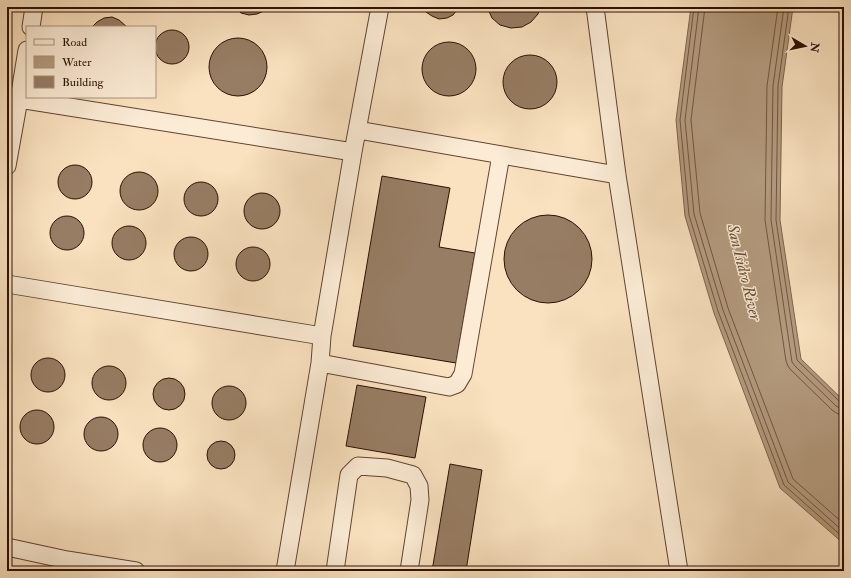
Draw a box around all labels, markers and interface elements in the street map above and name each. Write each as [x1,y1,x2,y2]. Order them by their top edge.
legend [26,26,156,98]
north arrow [785,26,825,66]
text: Road [62,35,87,50]
text: N [807,41,822,54]
text: Water [61,55,92,70]
text: Building [62,75,105,90]
water label: San Isidro River [722,221,766,323]

